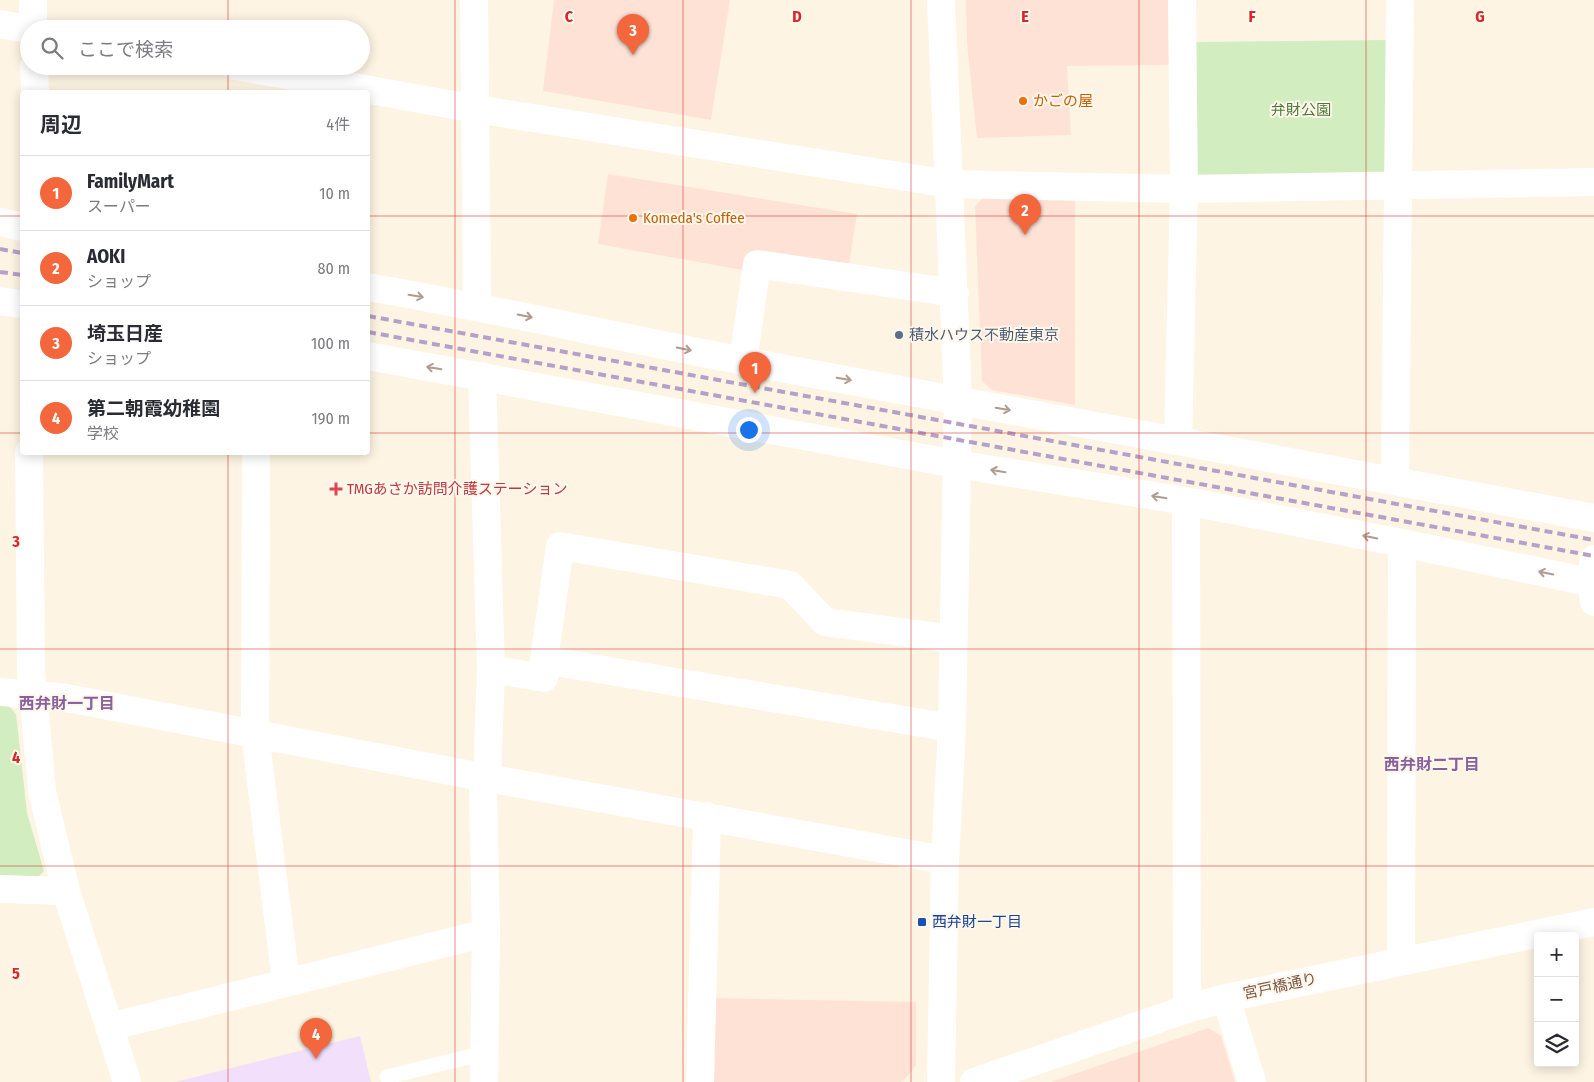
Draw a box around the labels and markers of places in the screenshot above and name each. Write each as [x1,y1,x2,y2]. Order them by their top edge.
pin: 3 [617,14,649,55]
place label: かごの屋 [1033,92,1093,110]
marker: かごの屋 [1017,95,1029,107]
pin: 2 [1009,194,1041,235]
place label: Komeda's Coffee [643,209,745,227]
marker: Komeda's Coffee [627,212,639,224]
place label: 積水ハウス不動産東京 [909,326,1059,344]
marker: 積水ハウス不動産東京 [893,329,905,341]
pin: 1 [739,352,771,393]
place label: TMGあさか訪問介護ステーション [347,480,567,498]
marker: TMGあさか訪問介護ステーション [329,482,343,496]
place label: 西弁財一丁目 [932,913,1022,931]
marker: 西弁財一丁目 [916,916,928,928]
pin: 4 [300,1018,332,1059]

